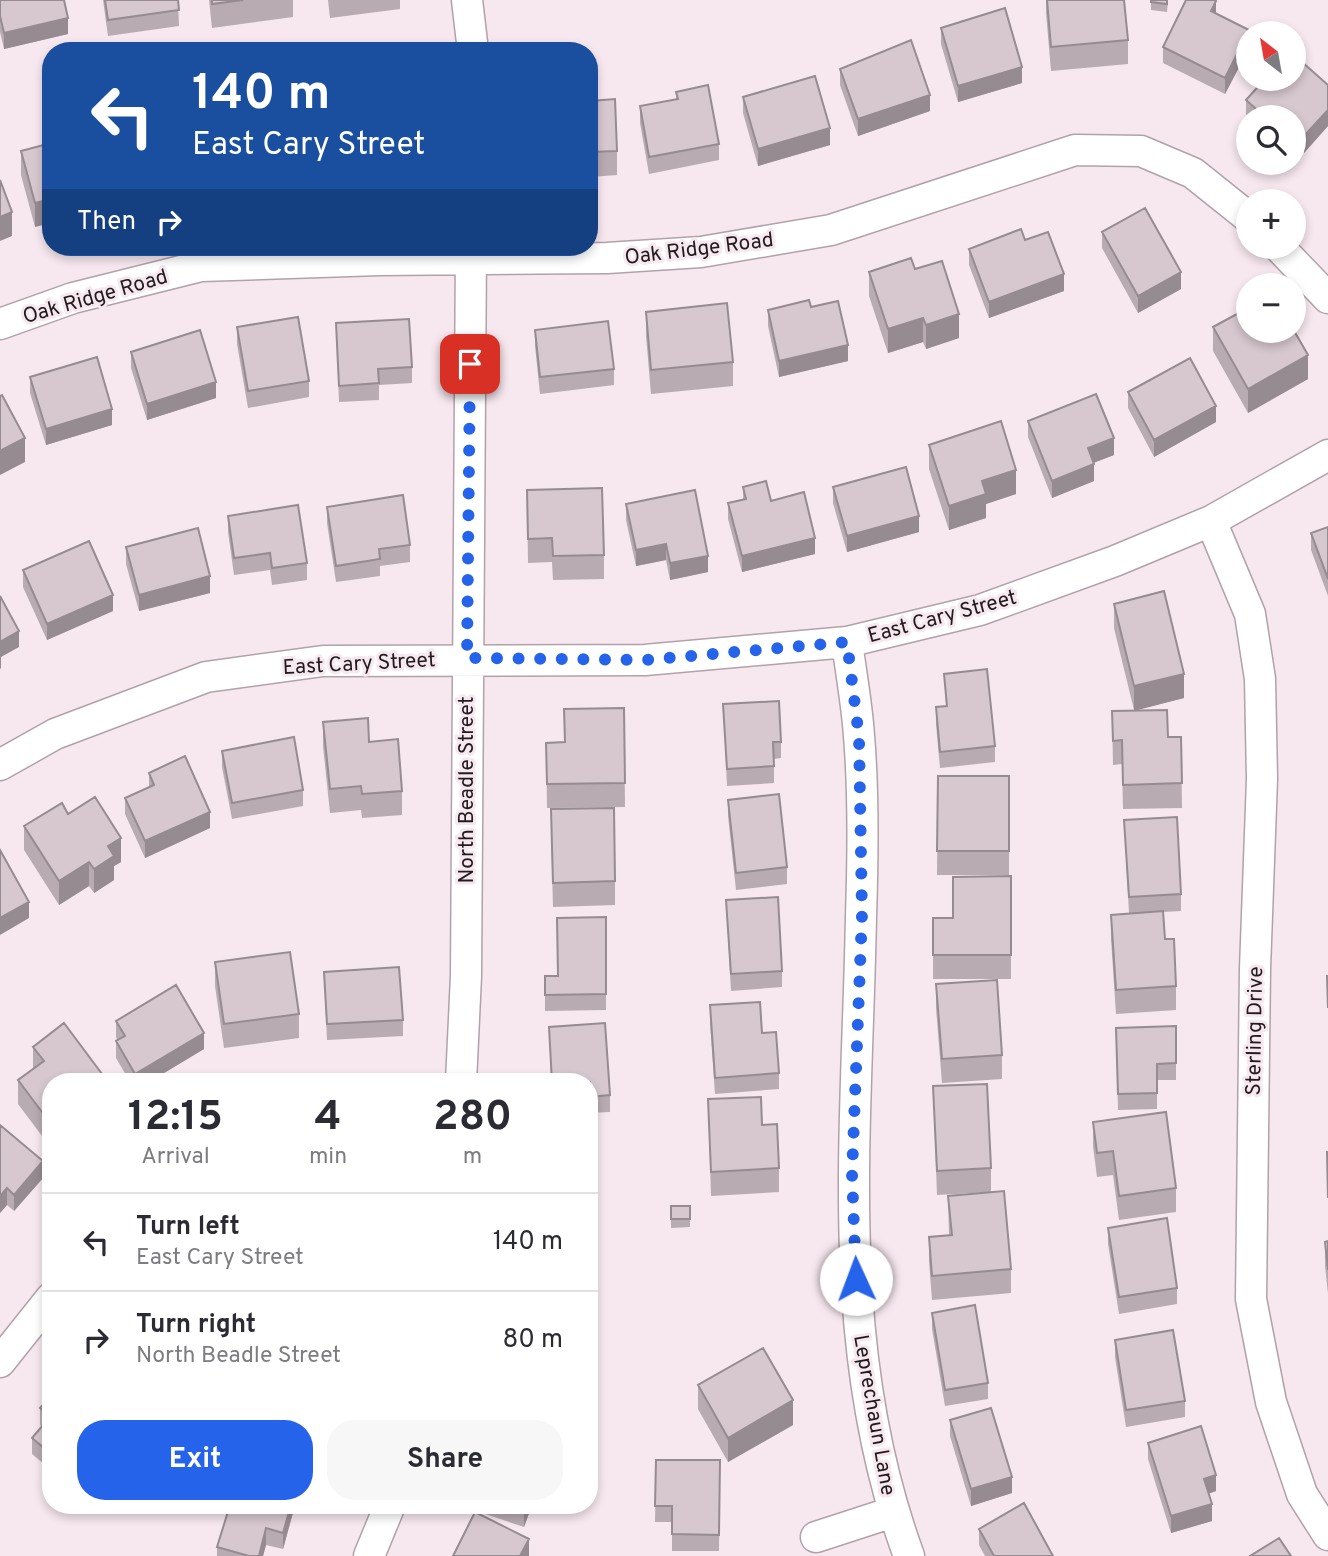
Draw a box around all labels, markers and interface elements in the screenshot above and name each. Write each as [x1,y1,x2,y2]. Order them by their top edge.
north arrow [1236,21,1306,91]
map controls [1236,21,1306,343]
text: 140 m [192,65,331,127]
icon: left [77,70,168,161]
button: search [1236,105,1306,175]
text: East Cary Street [192,126,425,166]
button: + [1236,189,1306,259]
icon: right [150,203,188,241]
text: Then [77,206,136,239]
street label: Oak Ridge Road [623,227,775,272]
street label: Oak Ridge Road [20,264,171,331]
button: − [1236,273,1306,343]
pin [440,334,500,394]
icon: arrive [451,345,489,383]
street label: East Cary Street [865,585,1020,650]
street label: East Cary Street [282,647,436,682]
street label: North Beadle Street [454,696,481,884]
street label: Sterling Drive [1241,966,1270,1096]
text: 12:15 [128,1092,223,1145]
text: 4 [315,1092,342,1145]
text: 280 [433,1092,512,1145]
text: Arrival [141,1143,210,1172]
text: min [309,1143,347,1172]
text: m [463,1143,482,1172]
text: Turn left [136,1211,240,1244]
icon: left [77,1223,115,1261]
text: 140 m [493,1226,563,1259]
position arrow [819,1242,893,1316]
text: East Cary Street [136,1244,304,1273]
text: Turn right [136,1309,256,1342]
icon: right [77,1321,115,1359]
text: 80 m [503,1324,563,1357]
street label: Leprechaun Lane [846,1333,901,1498]
text: North Beadle Street [136,1342,341,1371]
button: Exit [77,1420,313,1500]
button: Share [327,1420,563,1500]

